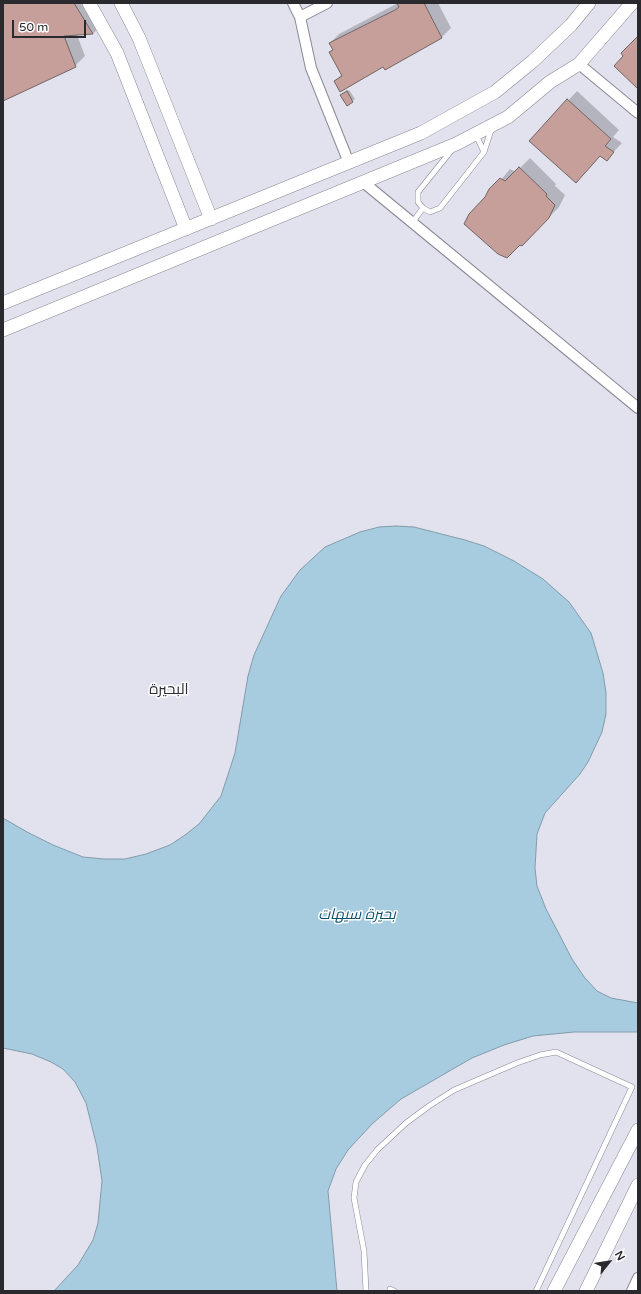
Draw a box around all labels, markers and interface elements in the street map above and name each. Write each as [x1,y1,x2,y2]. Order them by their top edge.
scale bar [14,12,88,38]
text: 50 m [19,20,48,34]
district label: البحيرة [149,681,189,699]
water label: بحيرة سيهات [318,906,396,924]
north arrow [589,1242,629,1282]
text: N [612,1249,628,1263]

